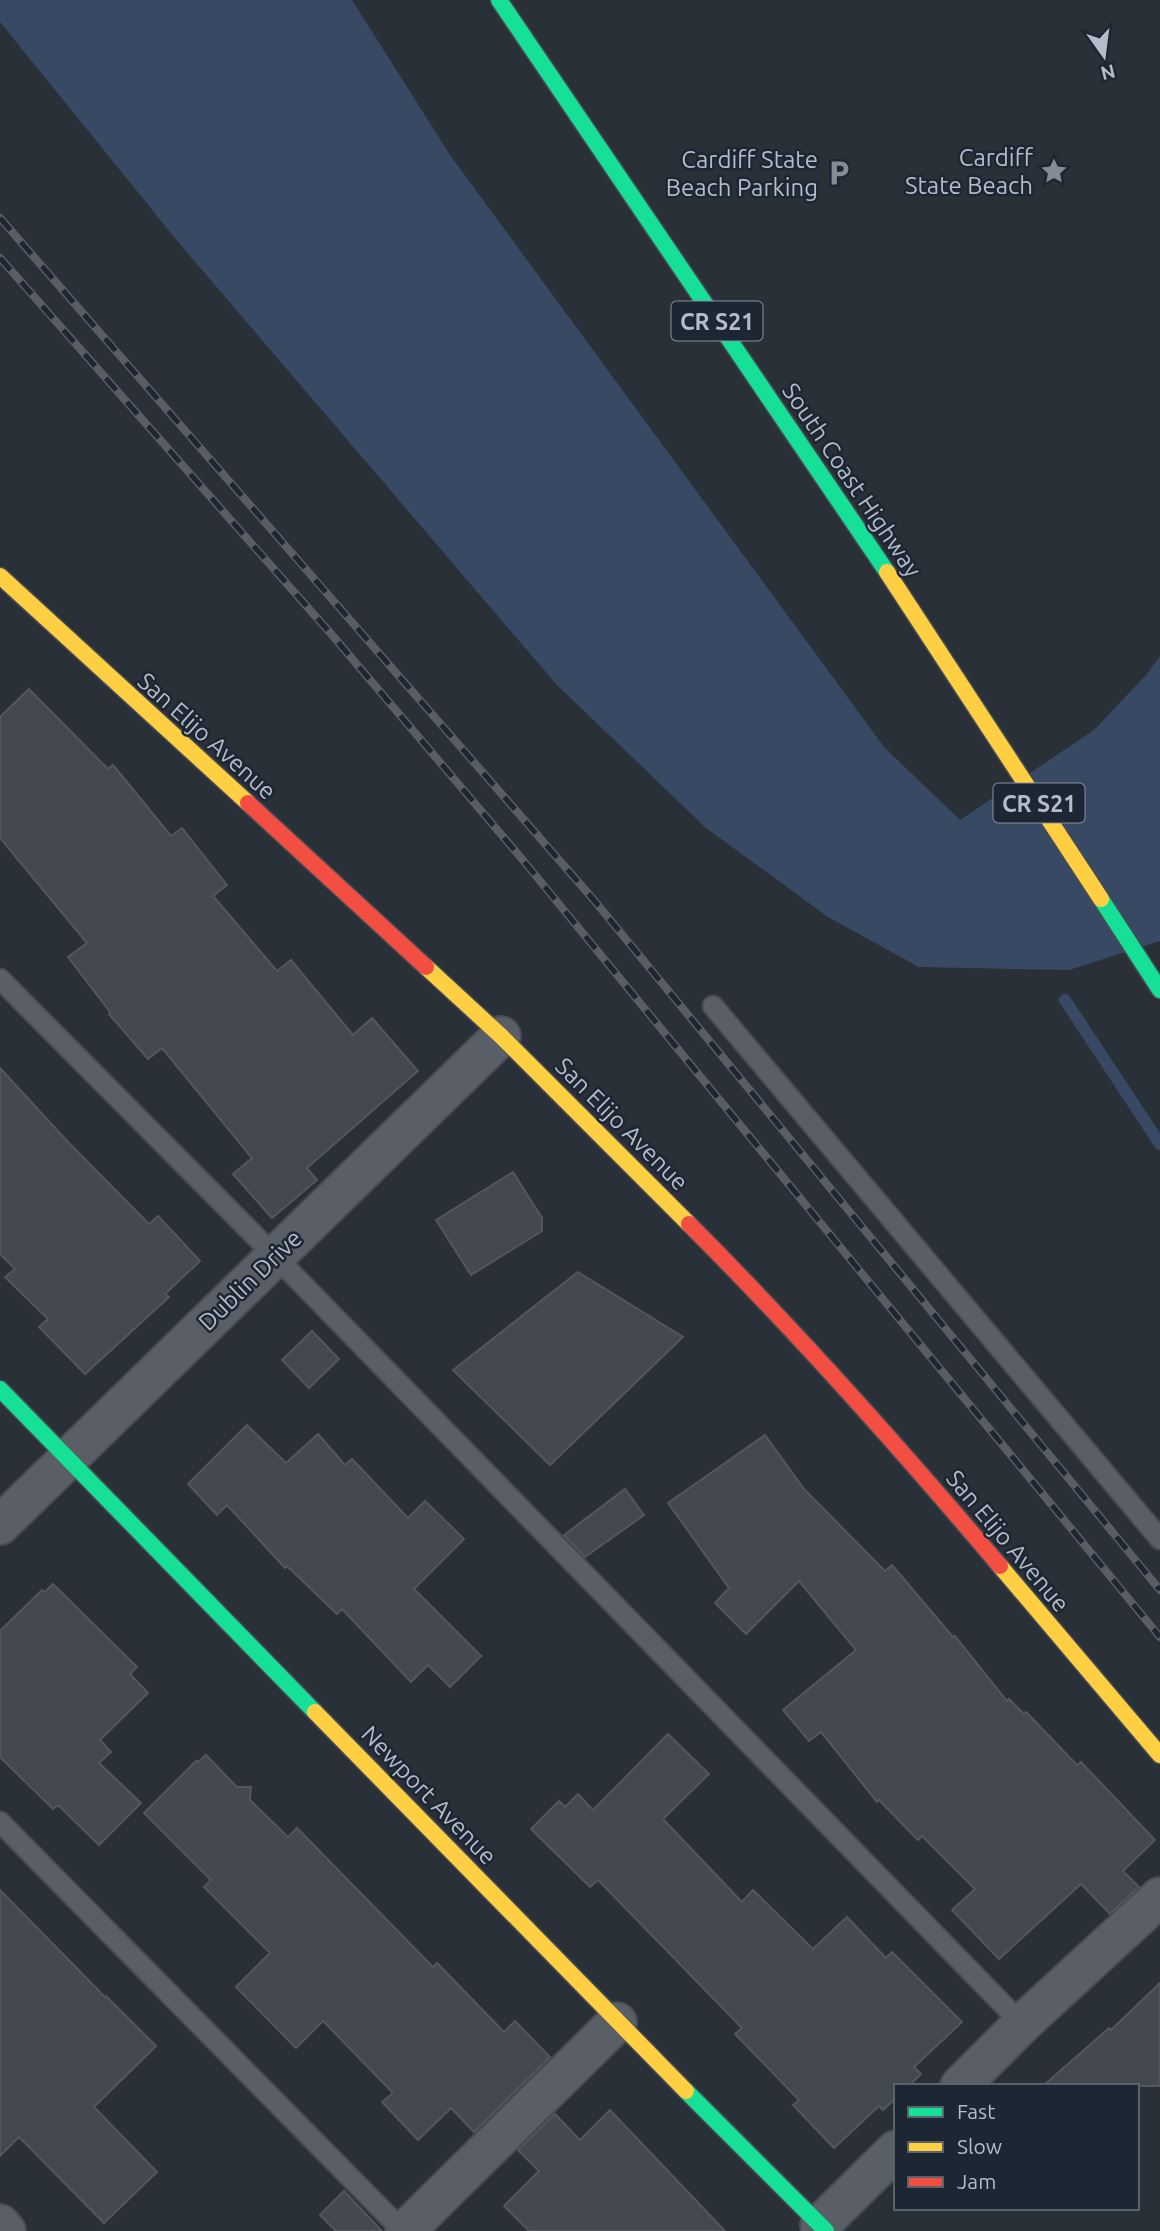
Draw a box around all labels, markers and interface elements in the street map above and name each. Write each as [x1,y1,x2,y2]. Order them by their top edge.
north arrow [1069,21,1139,91]
text: N [1099,60,1118,85]
place label: Cardiff State Beach [905,144,1034,199]
place label: Cardiff State Beach Parking [666,146,818,201]
place icon: Cardiff State Beach [1039,156,1069,186]
parking icon: Cardiff State Beach Parking [824,158,854,188]
road number: CR S21 [672,302,762,340]
street label: South Coast Highway [777,378,927,582]
street label: San Elijo Avenue [133,667,281,805]
road number: CR S21 [993,783,1084,822]
street label: San Elijo Avenue [550,1052,694,1196]
street label: Dublin Drive [193,1224,307,1336]
street label: San Elijo Avenue [941,1465,1075,1617]
street label: Newport Avenue [356,1720,502,1870]
legend [894,2084,1139,2210]
text: Fast [957,2099,995,2123]
text: Slow [957,2134,1002,2158]
text: Jam [957,2169,996,2193]

